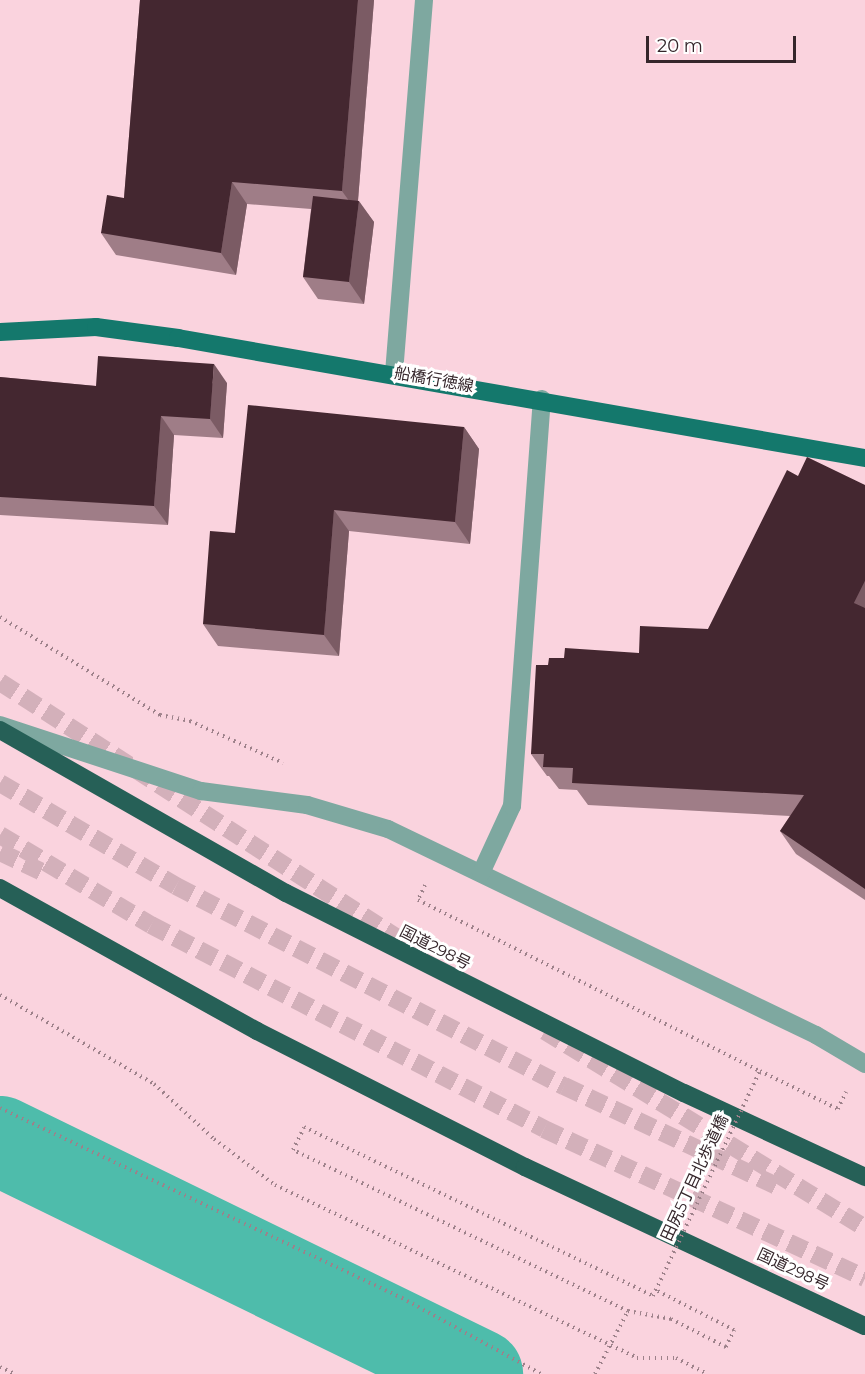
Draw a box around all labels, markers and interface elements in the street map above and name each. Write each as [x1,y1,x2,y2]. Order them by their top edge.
scale bar [649,24,799,62]
text: 20 m [657,35,703,57]
street label: 船橋行徳線 [393,364,475,396]
street label: 国道298号 [396,922,474,974]
street label: 田尻5丁目北歩道橋 [657,1112,733,1244]
street label: 国道298号 [754,1245,832,1295]

